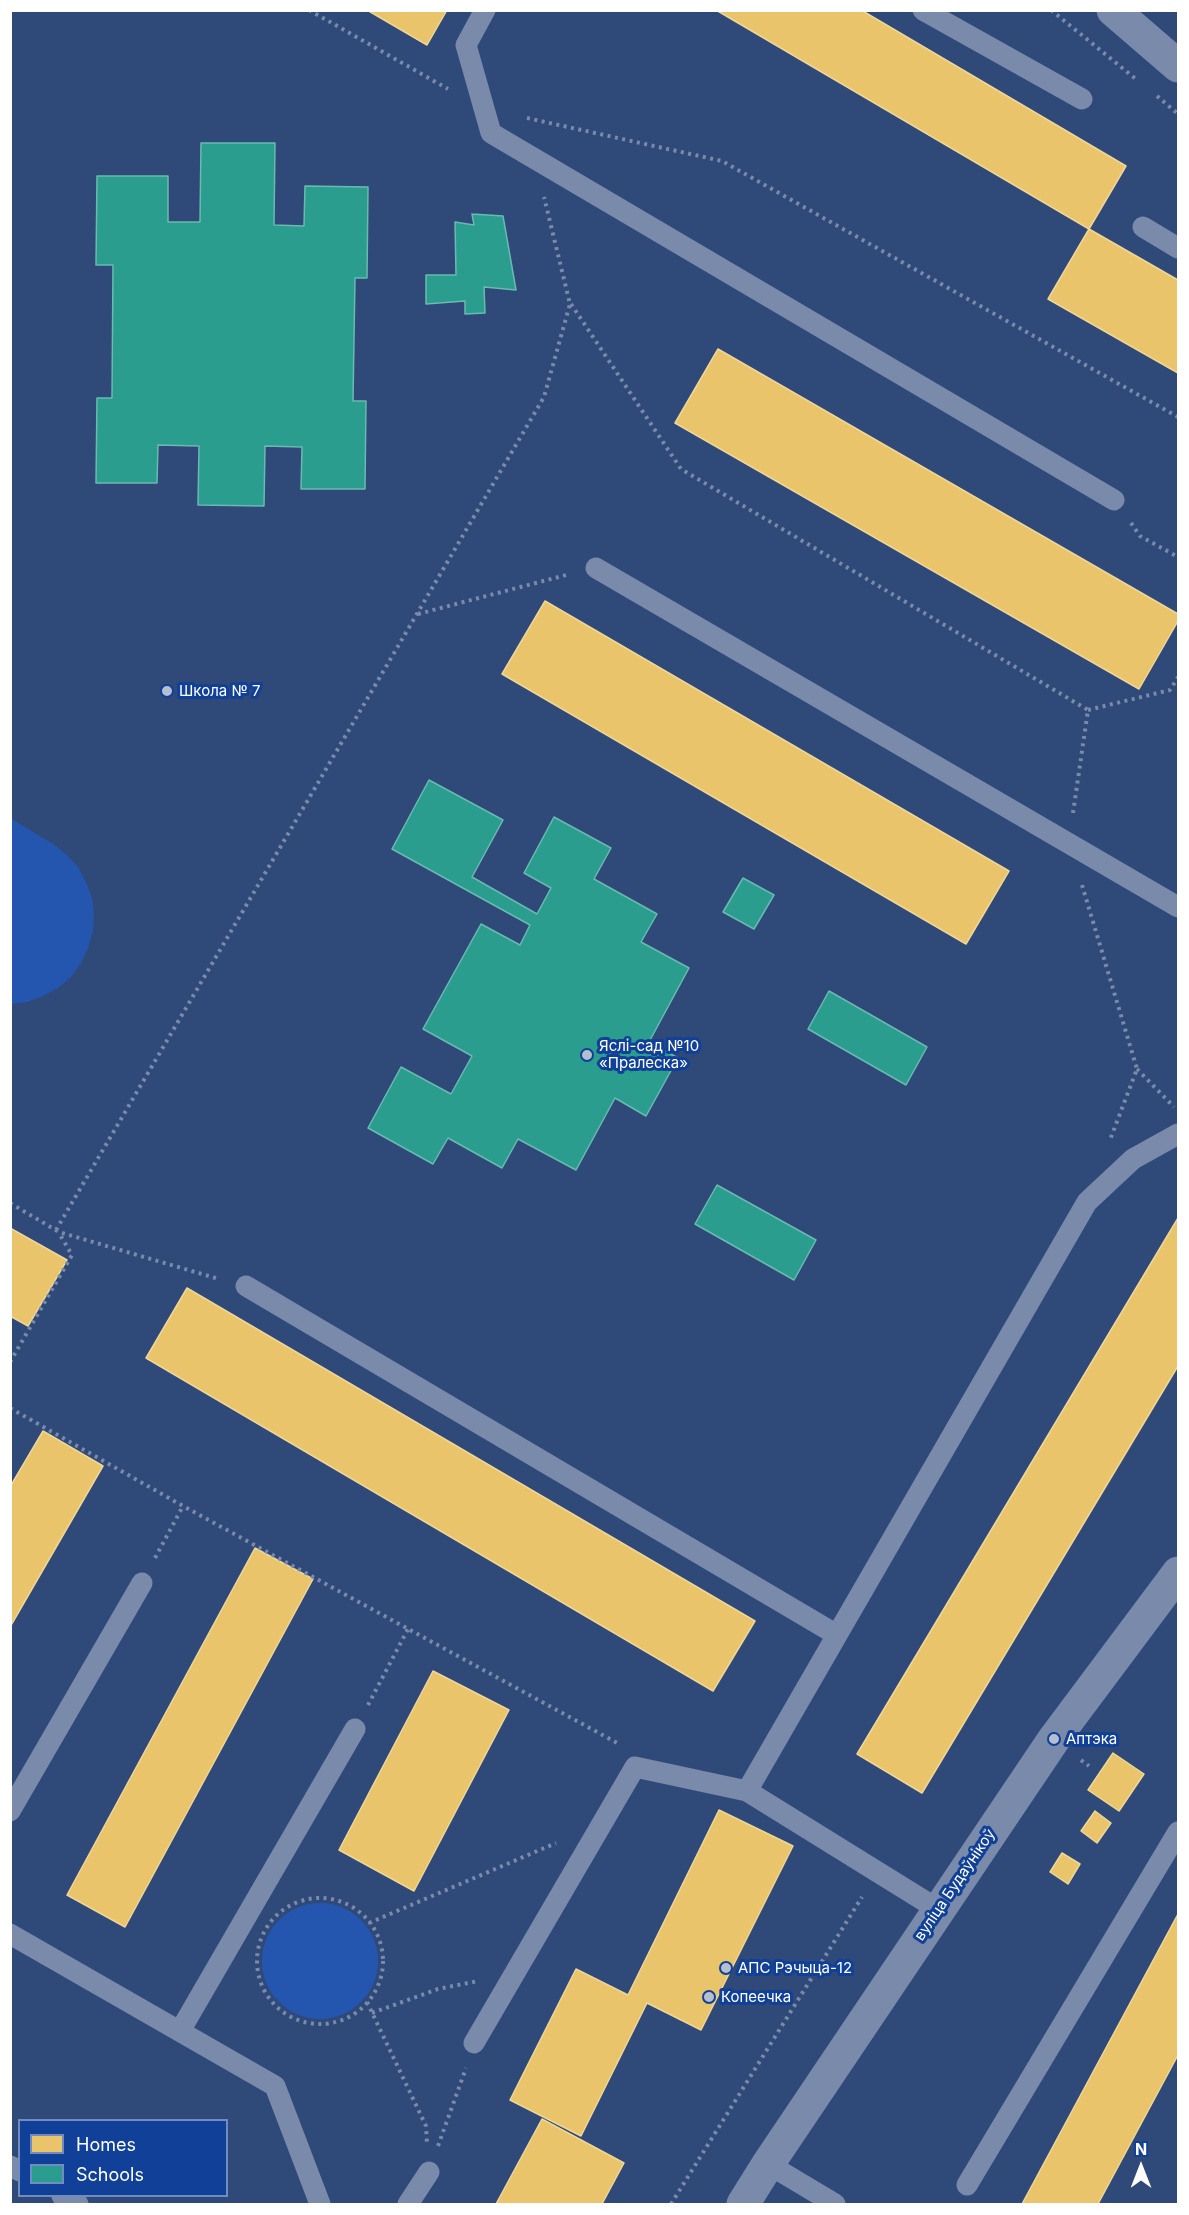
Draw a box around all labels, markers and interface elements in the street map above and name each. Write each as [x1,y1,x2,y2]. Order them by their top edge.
place label: Школа № 7 [179,682,261,700]
marker: Школа № 7 [160,684,174,698]
place label: Яслі-сад №10 «Пралеска» [599,1037,699,1072]
marker: Яслі-сад №10 «Пралеска» [580,1048,594,1062]
place label: Аптэка [1066,1730,1117,1748]
marker: Аптэка [1047,1732,1061,1746]
street label: вуліца Будаўнікоў [911,1826,999,1944]
place label: АПС Рэчыца-12 [738,1959,852,1977]
marker: АПС Рэчыца-12 [719,1961,733,1975]
place label: Копеечка [721,1988,791,2006]
marker: Копеечка [702,1990,716,2004]
legend [18,2119,228,2197]
text: Homes [76,2134,136,2155]
north arrow [1111,2137,1171,2197]
text: N [1135,2139,1147,2159]
text: Schools [76,2164,144,2185]

